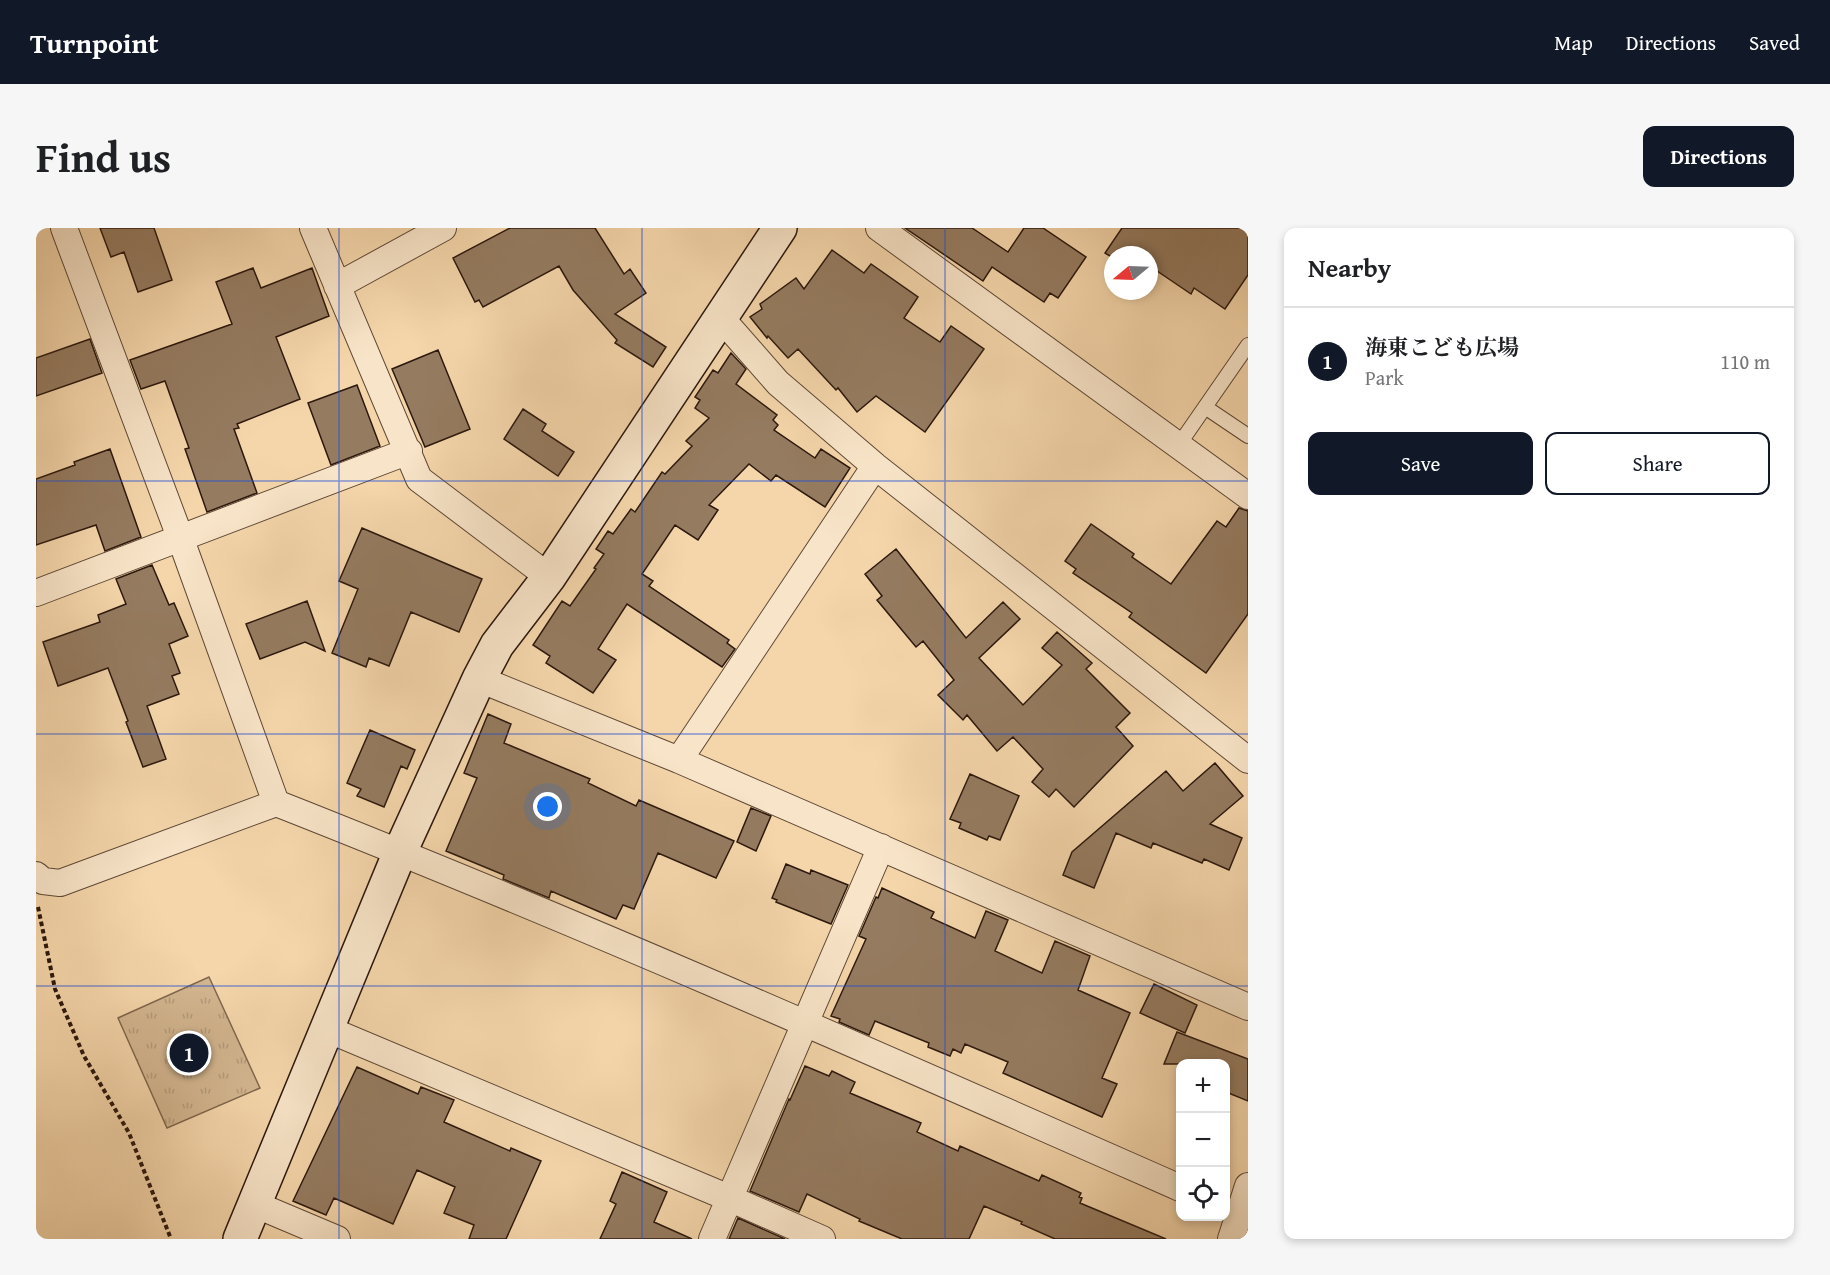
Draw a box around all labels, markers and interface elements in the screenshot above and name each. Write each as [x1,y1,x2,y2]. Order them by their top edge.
text: Turnpoint [30,22,159,63]
text: Map [1554,27,1593,58]
text: Directions [1626,27,1716,58]
text: Saved [1749,27,1800,58]
text: Find us [36,126,171,187]
button: Directions [1643,126,1794,187]
north arrow [1104,246,1158,300]
text: Nearby [1308,248,1391,287]
text: 海東こども広場 [1365,331,1519,363]
text: 1 [1322,347,1333,376]
text: 110 m [1720,347,1770,376]
text: Park [1365,363,1404,392]
button: Save [1308,432,1533,495]
button: Share [1545,432,1770,495]
your location [533,792,562,821]
pin: 1 [170,1030,208,1076]
map controls [1176,1059,1230,1221]
button: + [1176,1059,1230,1113]
button: − [1176,1113,1230,1167]
button: locate [1176,1167,1230,1221]

